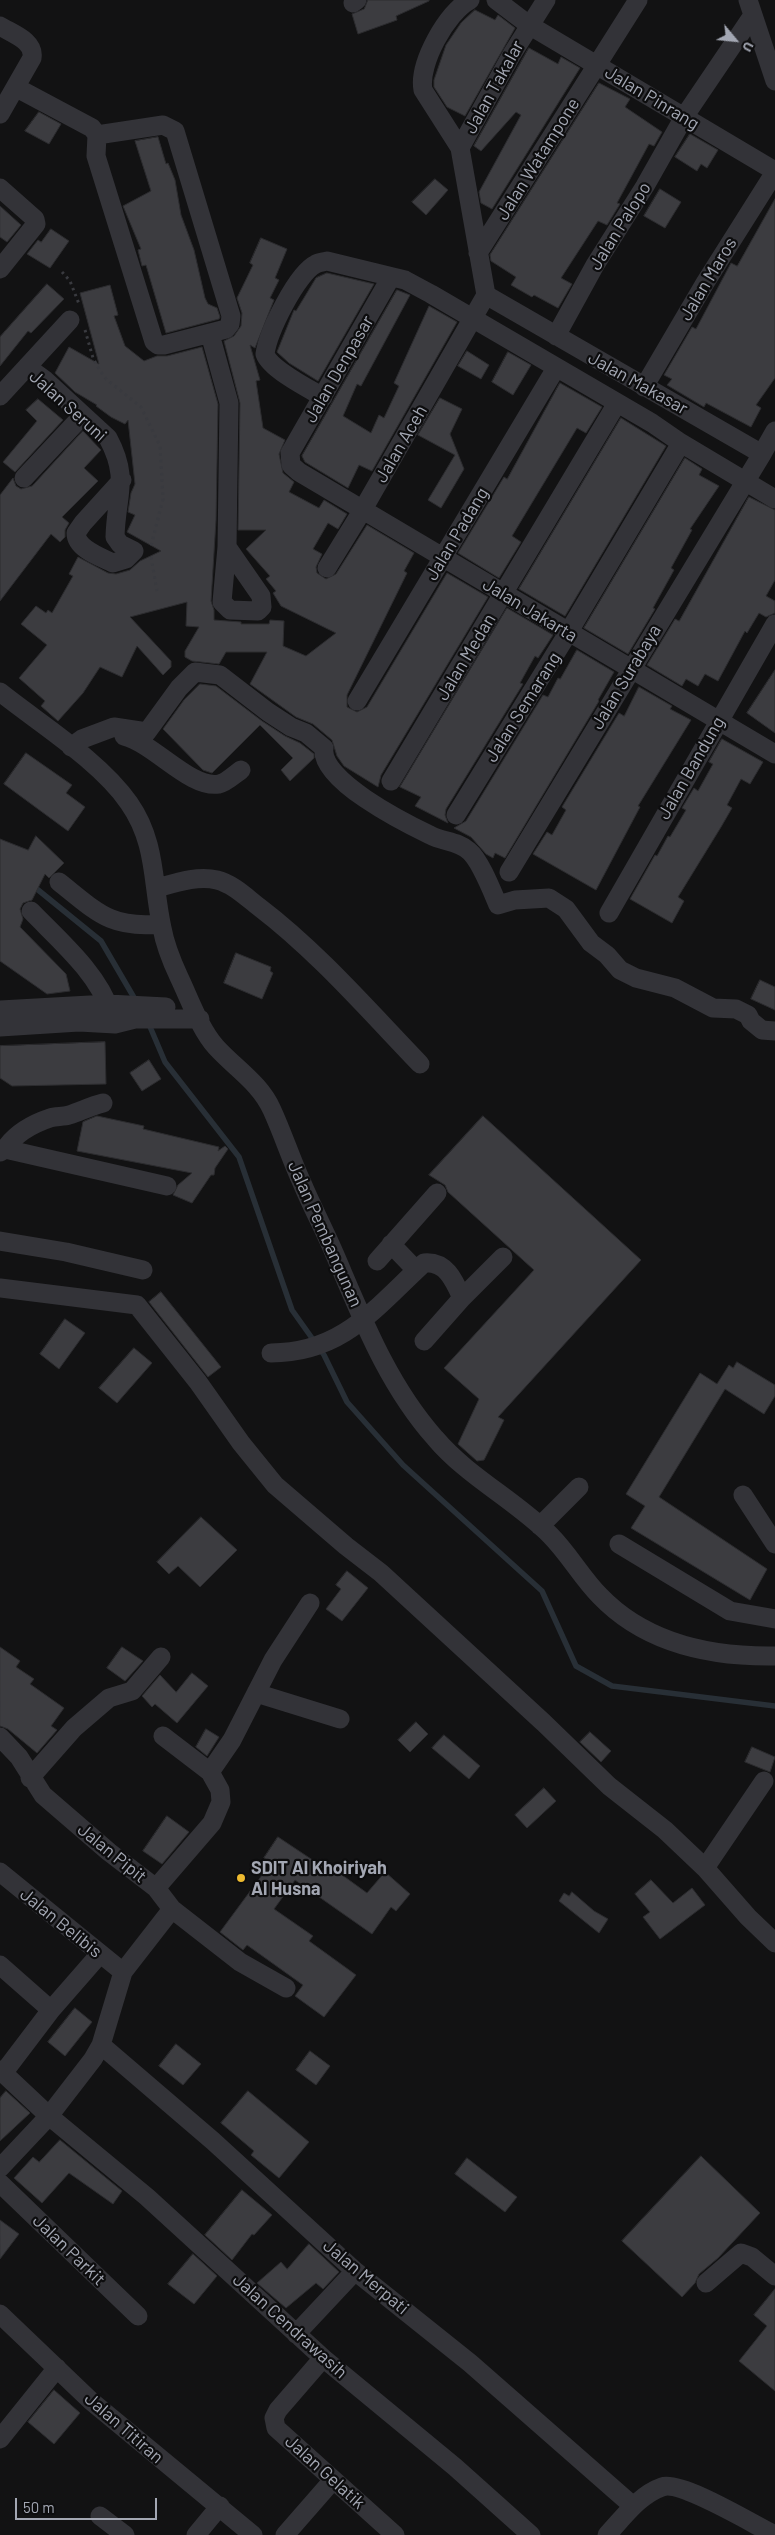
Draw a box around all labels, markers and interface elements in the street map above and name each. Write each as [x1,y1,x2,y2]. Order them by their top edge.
north arrow [710,15,760,65]
street label: Jalan Takalar [460,37,528,137]
text: U [739,39,758,55]
street label: Jalan Pinrang [601,61,703,135]
street label: Jalan Watampone [492,94,584,224]
street label: Jalan Palopo [584,178,656,274]
street label: Jalan Maros [675,233,741,325]
street label: Jalan Denpasar [300,312,378,426]
street label: Jalan Makasar [584,347,692,419]
street label: Jalan Seruni [25,366,111,446]
street label: Jalan Aceh [370,402,432,486]
street label: Jalan Padang [421,484,493,584]
street label: Jalan Jakarta [479,573,581,647]
street label: Jalan Medan [432,610,500,704]
street label: Jalan Surabaya [586,621,666,733]
street label: Jalan Semarang [481,648,565,766]
street label: Jalan Bandung [653,713,729,823]
street label: Jalan Pembangunan [283,1158,367,1310]
street label: Jalan Pipit [73,1819,151,1887]
place label: SDIT Al Khoiriyah Al Husna [251,1857,387,1900]
marker: SDIT Al Khoiriyah Al Husna [235,1872,247,1884]
street label: Jalan Belibis [16,1883,106,1963]
street label: Jalan Parkit [28,2210,110,2290]
street label: Jalan Merpati [319,2235,413,2319]
street label: Jalan Cendrawasih [228,2269,352,2383]
street label: Jalan Titiran [80,2388,168,2468]
street label: Jalan Gelatik [281,2430,369,2514]
scale bar [18,2488,160,2520]
text: 50 m [23,2498,55,2516]

